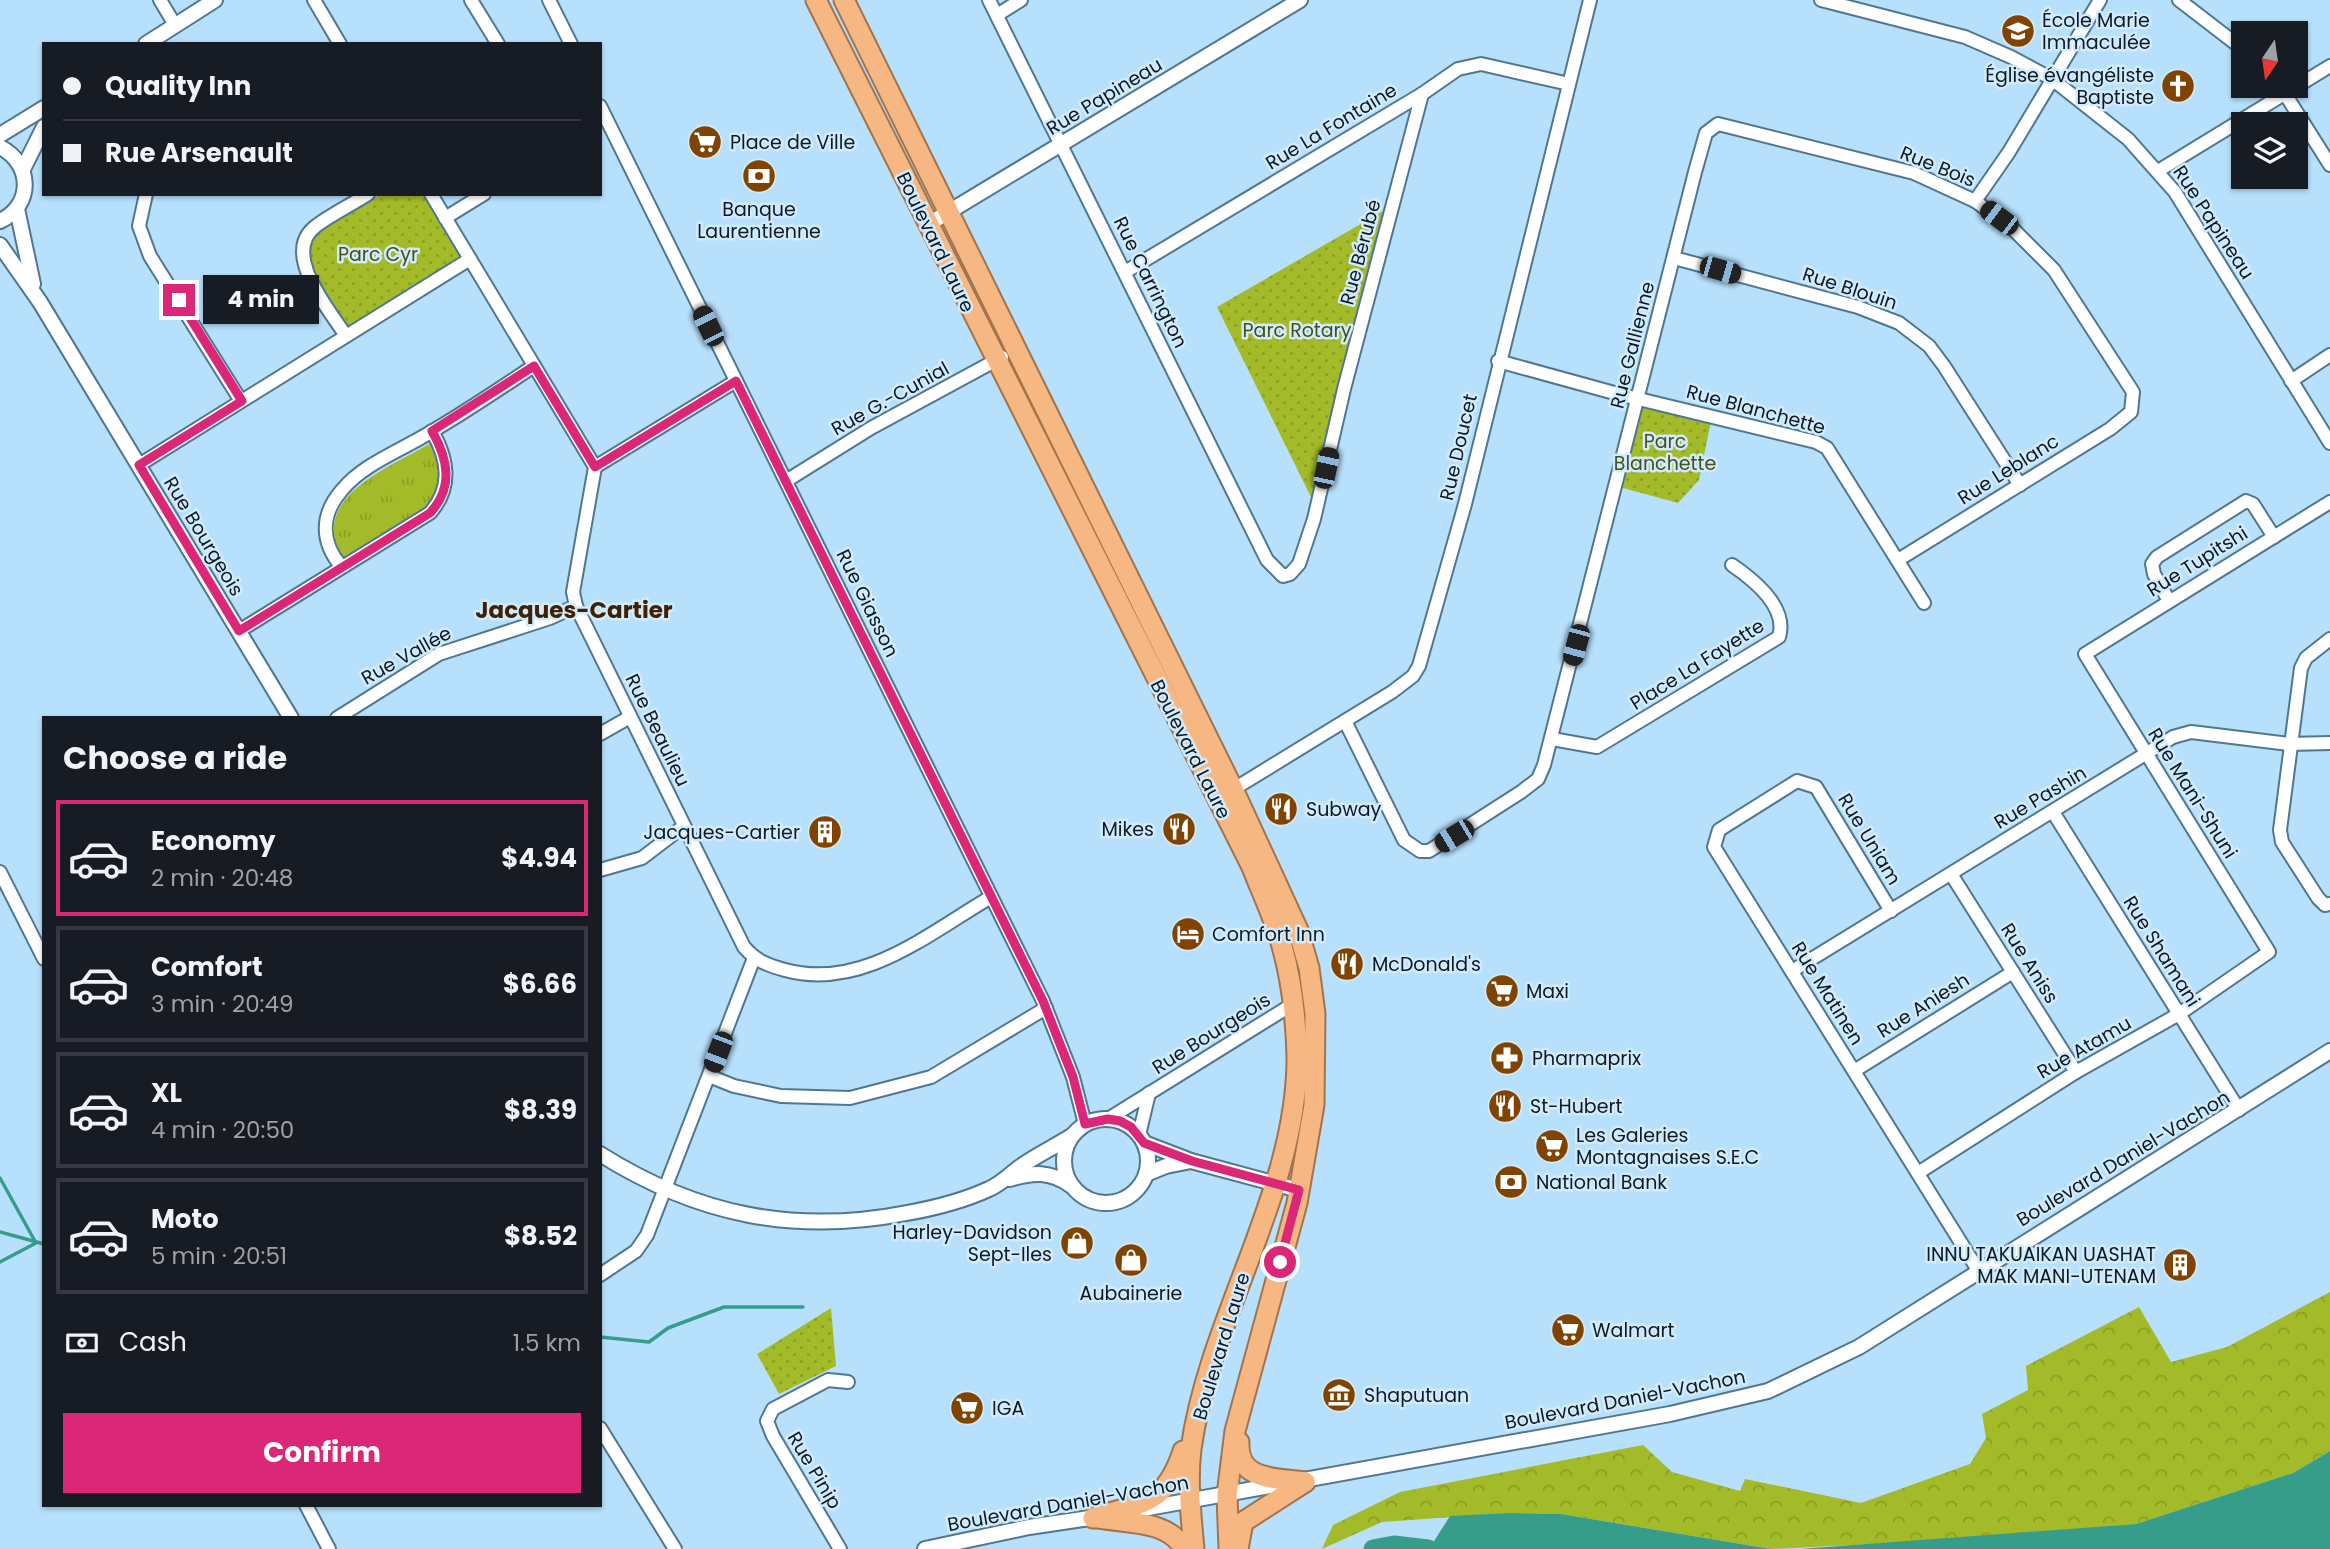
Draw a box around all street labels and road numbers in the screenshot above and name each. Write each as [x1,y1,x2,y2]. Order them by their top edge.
street label: Rue Papineau [1041,51,1167,142]
street label: Rue La Fontaine [1260,76,1402,176]
street label: Rue Bois [1896,139,1979,194]
street label: Rue Papineau [2167,160,2261,285]
street label: Boulevard Laure [890,168,981,317]
street label: Rue Bérubé [1333,197,1387,308]
street label: Rue Carrington [1107,212,1194,352]
street label: Rue Blouin [1799,260,1901,316]
street label: Rue Gallienne [1604,279,1661,412]
street label: Rue G.-Cunial [826,355,954,442]
street label: Rue Blanchette [1683,378,1828,441]
street label: Rue Doucet [1433,391,1484,503]
street label: Rue Leblanc [1953,428,2064,511]
street label: Rue Bourgeois [157,471,250,601]
street label: Rue Tupitshi [2142,520,2253,603]
street label: Rue Giasson [830,545,905,662]
street label: Place La Fayette [1625,612,1770,717]
street label: Rue Vallée [356,620,456,691]
street label: Rue Beaulieu [619,669,696,791]
street label: Boulevard Laure [1144,675,1237,824]
street label: Rue Mani-Shuni [2142,723,2244,864]
street label: Rue Pashin [1989,759,2091,836]
street label: Rue Uniam [1832,788,1908,890]
street label: Rue Shamani [2117,891,2206,1012]
street label: Rue Aniss [1994,918,2065,1009]
street label: Rue Matinen [1785,936,1870,1050]
street label: Rue Aniesh [1872,966,1975,1044]
street label: Rue Bourgeois [1147,986,1276,1081]
street label: Rue Atamu [2032,1010,2136,1085]
street label: Boulevard Daniel-Vachon [2011,1084,2235,1233]
street label: Boulevard Laure [1186,1269,1257,1423]
street label: Boulevard Daniel-Vachon [1502,1363,1748,1436]
street label: Rue Pinip [781,1426,848,1514]
street label: Boulevard Daniel-Vachon [945,1469,1191,1538]

